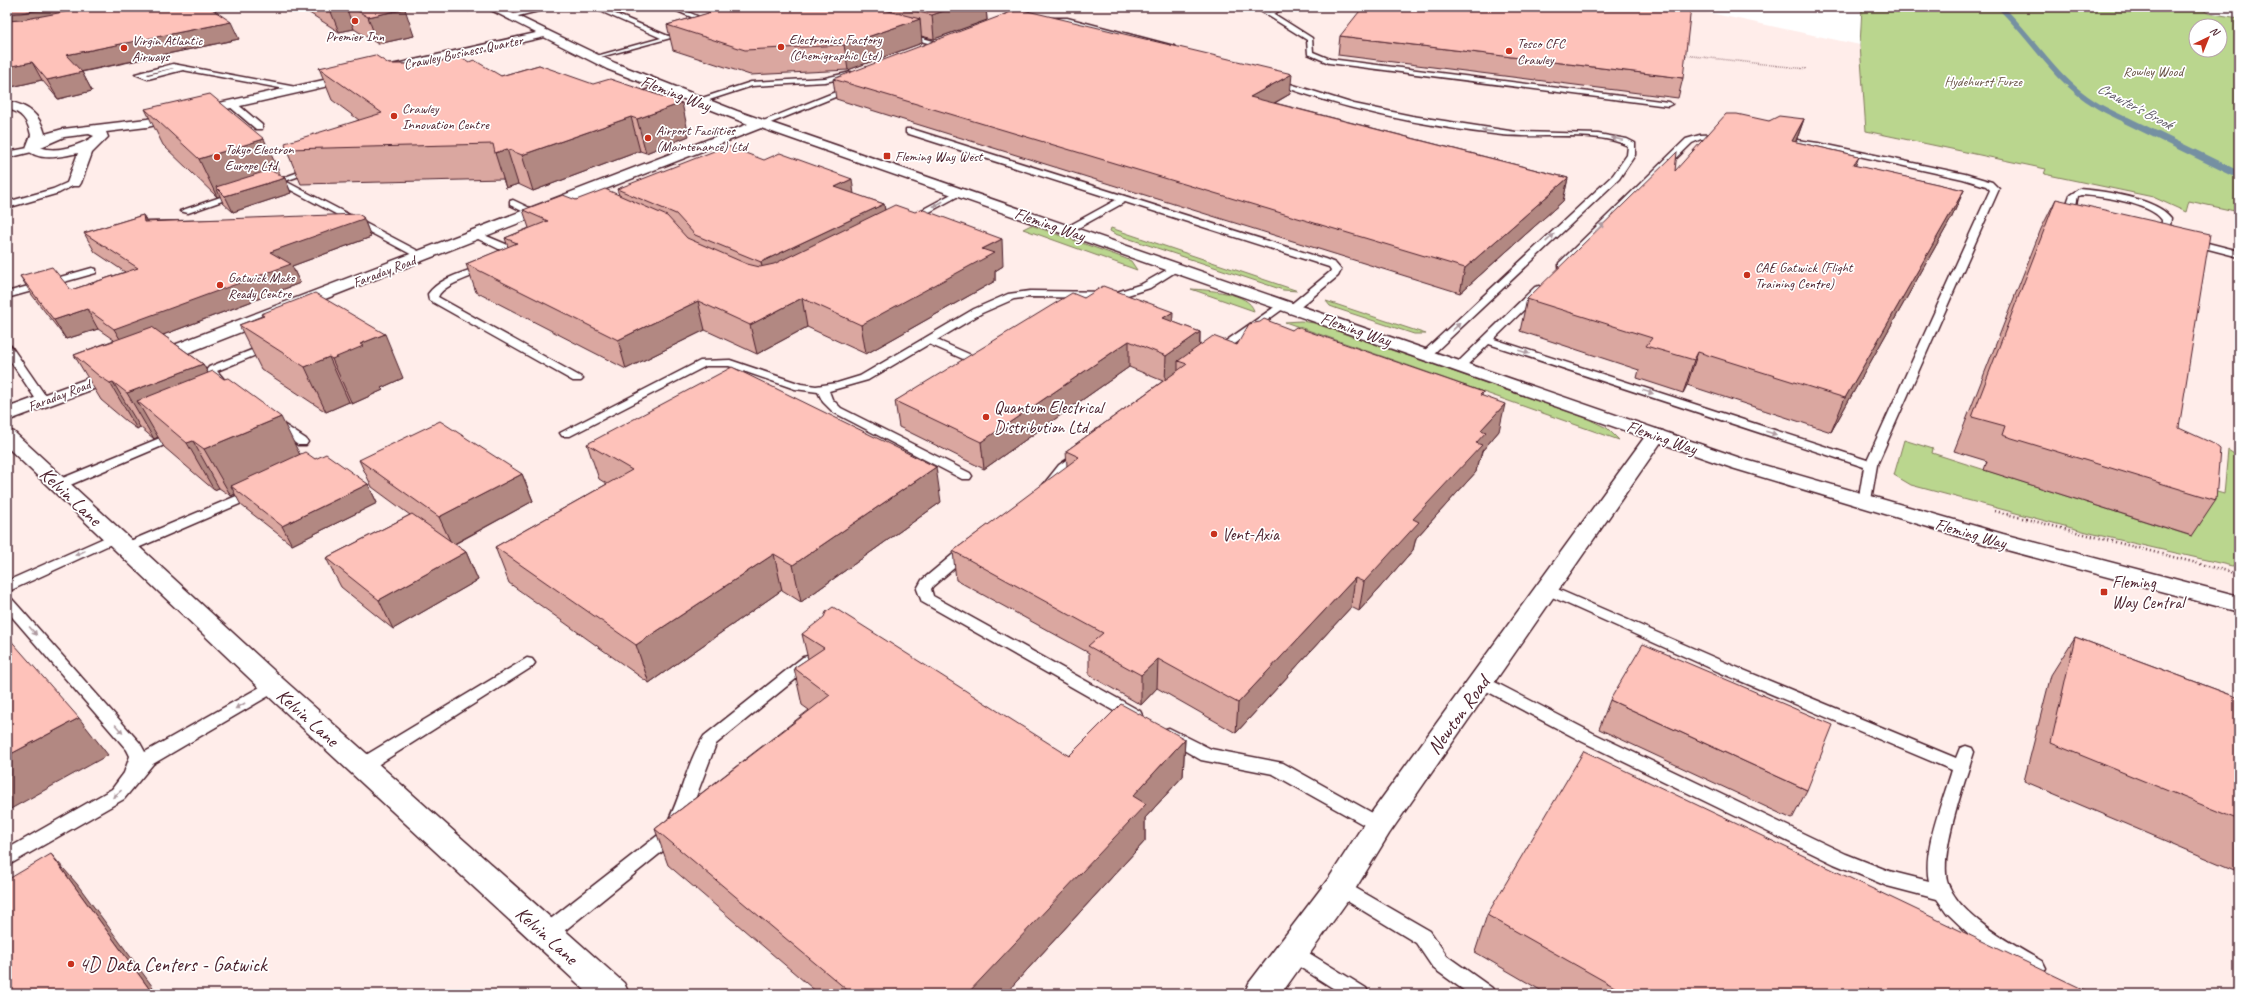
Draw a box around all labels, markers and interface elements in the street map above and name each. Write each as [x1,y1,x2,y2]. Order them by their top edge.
marker: Premier Inn [350,16,360,26]
north arrow [2188,18,2228,58]
text: N [2208,23,2224,40]
place label: Premier Inn [326,28,385,45]
street label: Crawley Business Quarter [402,31,525,73]
place label: Electronics Factory (Chemigraphic Ltd) [789,31,883,64]
place label: Virgin Atlantic Airways [132,32,203,65]
place label: Tesco CFC Crawley [1517,35,1566,68]
marker: Electronics Factory (Chemigraphic Ltd) [776,42,786,52]
marker: Virgin Atlantic Airways [119,43,129,53]
marker: Tesco CFC Crawley [1504,46,1514,56]
park label: Rowley Wood [2123,63,2185,80]
street label: Fleming Way [638,71,715,117]
park label: Hydehurst Furze [1944,73,2023,90]
water label: Crawter's Brook [2094,79,2178,136]
place label: Crawley Innovation Centre [402,100,490,133]
marker: Crawley Innovation Centre [389,111,399,121]
place label: Airport Facilities (Maintenance) Ltd [656,122,750,155]
one-way arrow [1481,128,1493,134]
marker: Airport Facilities (Maintenance) Ltd [643,133,653,143]
one-way arrow [1610,135,1623,141]
place label: Tokyo Electron Europe Ltd [225,141,294,174]
place label: Fleming Way West [895,148,984,165]
marker: Fleming Way West [882,151,892,161]
marker: Tokyo Electron Europe Ltd [212,152,222,162]
one-way arrow [932,201,944,207]
street label: Fleming Way [1012,203,1089,247]
one-way arrow [1595,222,1605,232]
one-way arrow [1546,234,1555,243]
street label: Faraday Road [351,251,420,291]
place label: CAE Gatwick (Flight Training Centre) [1755,259,1854,292]
place label: Gatwick Make Ready Centre [228,269,296,302]
marker: CAE Gatwick (Flight Training Centre) [1742,270,1752,280]
marker: Gatwick Make Ready Centre [215,280,225,290]
street label: Fleming Way [1318,308,1395,352]
one-way arrow [1451,322,1461,332]
one-way arrow [1519,349,1531,355]
street label: Faraday Road [26,375,95,415]
one-way arrow [1642,390,1654,396]
place label: Quantum Electrical Distribution Ltd [994,397,1106,438]
marker: Quantum Electrical Distribution Ltd [981,412,991,422]
street label: Fleming Way [1624,416,1701,460]
one-way arrow [1766,430,1778,436]
street label: Kelvin Lane [34,461,108,532]
street label: Fleming Way [1933,513,2010,554]
place label: Vent-Axia [1222,524,1280,545]
marker: Vent-Axia [1209,529,1219,539]
one-way arrow [74,550,86,556]
place label: Fleming Way Central [2112,572,2187,613]
marker: Fleming Way Central [2099,587,2109,597]
one-way arrow [28,626,37,637]
street label: Newton Road [1422,669,1497,759]
street label: Kelvin Lane [271,683,345,753]
one-way arrow [234,702,246,709]
one-way arrow [114,724,123,734]
one-way arrow [111,789,122,798]
street label: Kelvin Lane [510,901,584,971]
place label: 4D Data Centers - Gatwick [79,952,268,977]
marker: 4D Data Centers - Gatwick [66,959,76,969]

